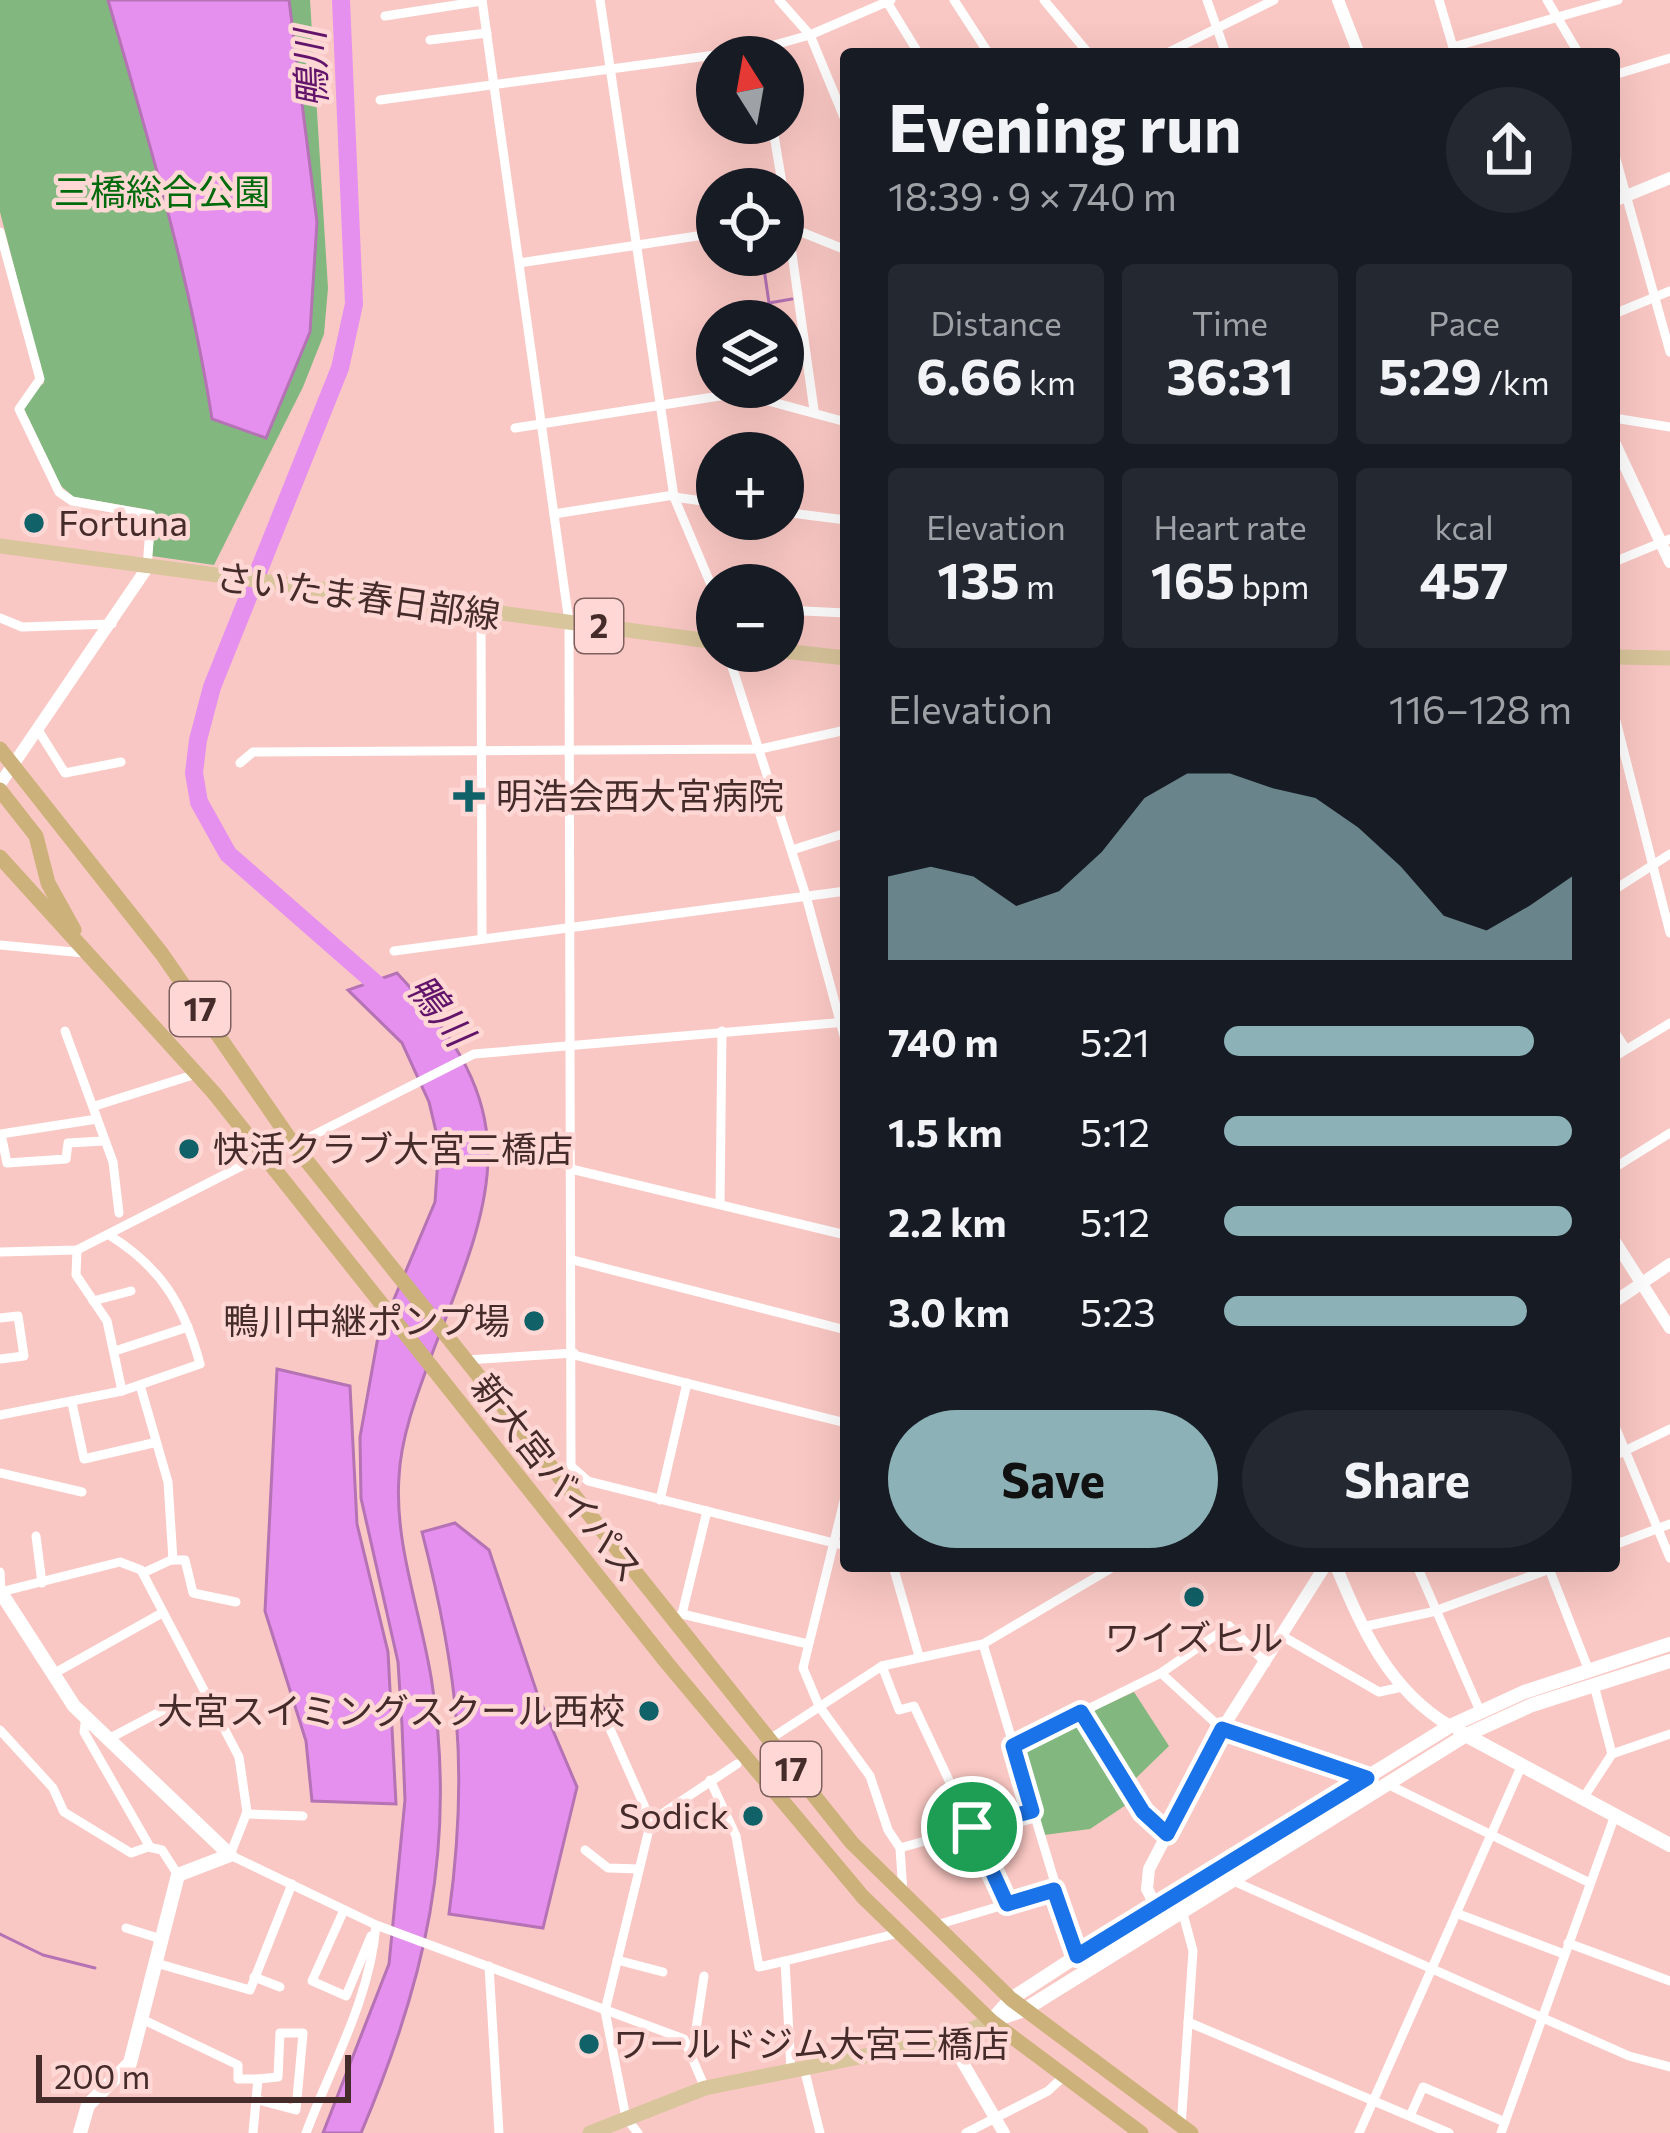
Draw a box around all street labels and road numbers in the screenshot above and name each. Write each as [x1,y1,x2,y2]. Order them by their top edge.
street label: さいたま春日部線 [213,552,503,636]
road number: 2 [575,599,623,653]
road number: 17 [170,982,230,1036]
street label: 新大宮バイパス [464,1364,653,1589]
road number: 17 [761,1742,821,1796]

